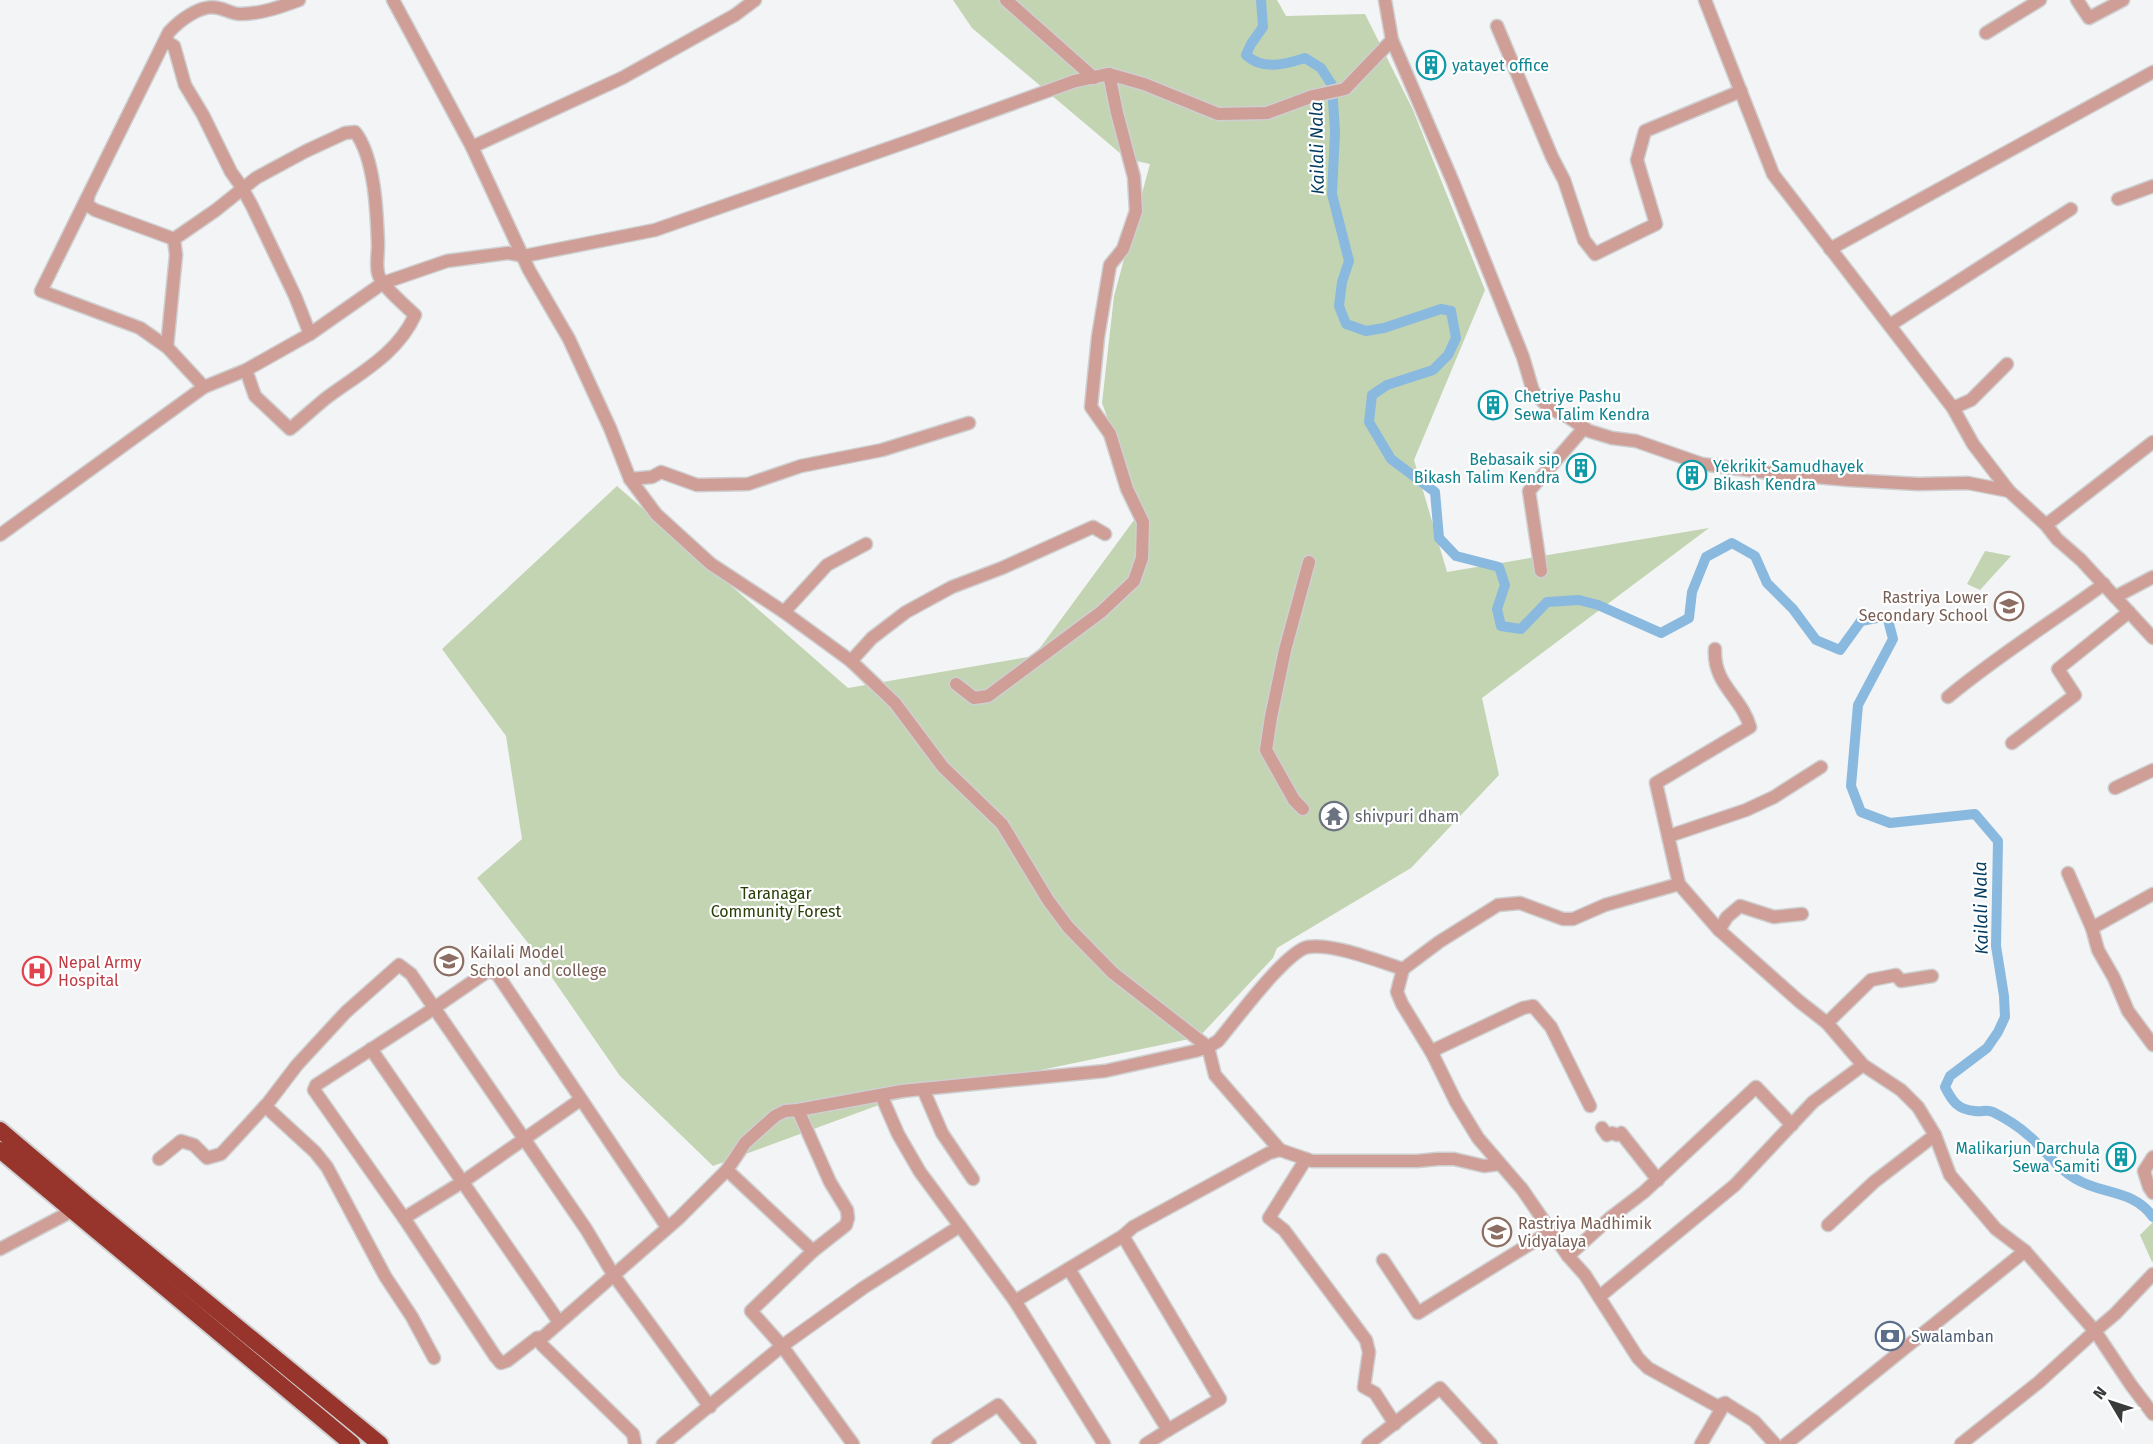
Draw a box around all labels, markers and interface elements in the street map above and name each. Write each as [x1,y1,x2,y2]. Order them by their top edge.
building icon: yatayet office [1415,49,1447,81]
place label: yatayet office [1452,56,1549,75]
water label: Kailali Nala [1305,101,1329,195]
place label: Chetriye Pashu Sewa Talim Kendra [1514,387,1650,424]
building icon: Chetriye Pashu Sewa Talim Kendra [1477,389,1509,421]
place label: Bebasaik sip Bikash Talim Kendra [1414,450,1560,487]
building icon: Bebasaik sip Bikash Talim Kendra [1565,452,1597,484]
place label: Yekrikit Samudhayek Bikash Kendra [1713,457,1865,494]
building icon: Yekrikit Samudhayek Bikash Kendra [1676,459,1708,491]
place label: Rastriya Lower Secondary School [1859,588,1989,625]
school or university icon: Rastriya Lower Secondary School [1993,590,2025,622]
temple icon: shivpuri dham [1318,800,1350,832]
place label: shivpuri dham [1355,807,1459,826]
water label: Kailali Nala [1969,861,1993,955]
park label: Taranagar Community Forest [711,884,842,921]
place label: Kailali Model School and college [470,943,607,980]
school or university icon: Kailali Model School and college [433,945,465,977]
place label: Nepal Army Hospital [58,953,141,990]
hospital icon: Nepal Army Hospital [21,955,53,987]
place label: Malikarjun Darchula Sewa Samiti [1956,1139,2100,1176]
building icon: Malikarjun Darchula Sewa Samiti [2105,1141,2137,1173]
place label: Rastriya Madhimik Vidyalaya [1518,1214,1652,1251]
school or university icon: Rastriya Madhimik Vidyalaya [1481,1216,1513,1248]
bank icon: Swalamban [1874,1320,1906,1352]
place label: Swalamban [1911,1327,1994,1346]
north arrow [2081,1372,2141,1432]
text: N [2089,1383,2110,1403]

